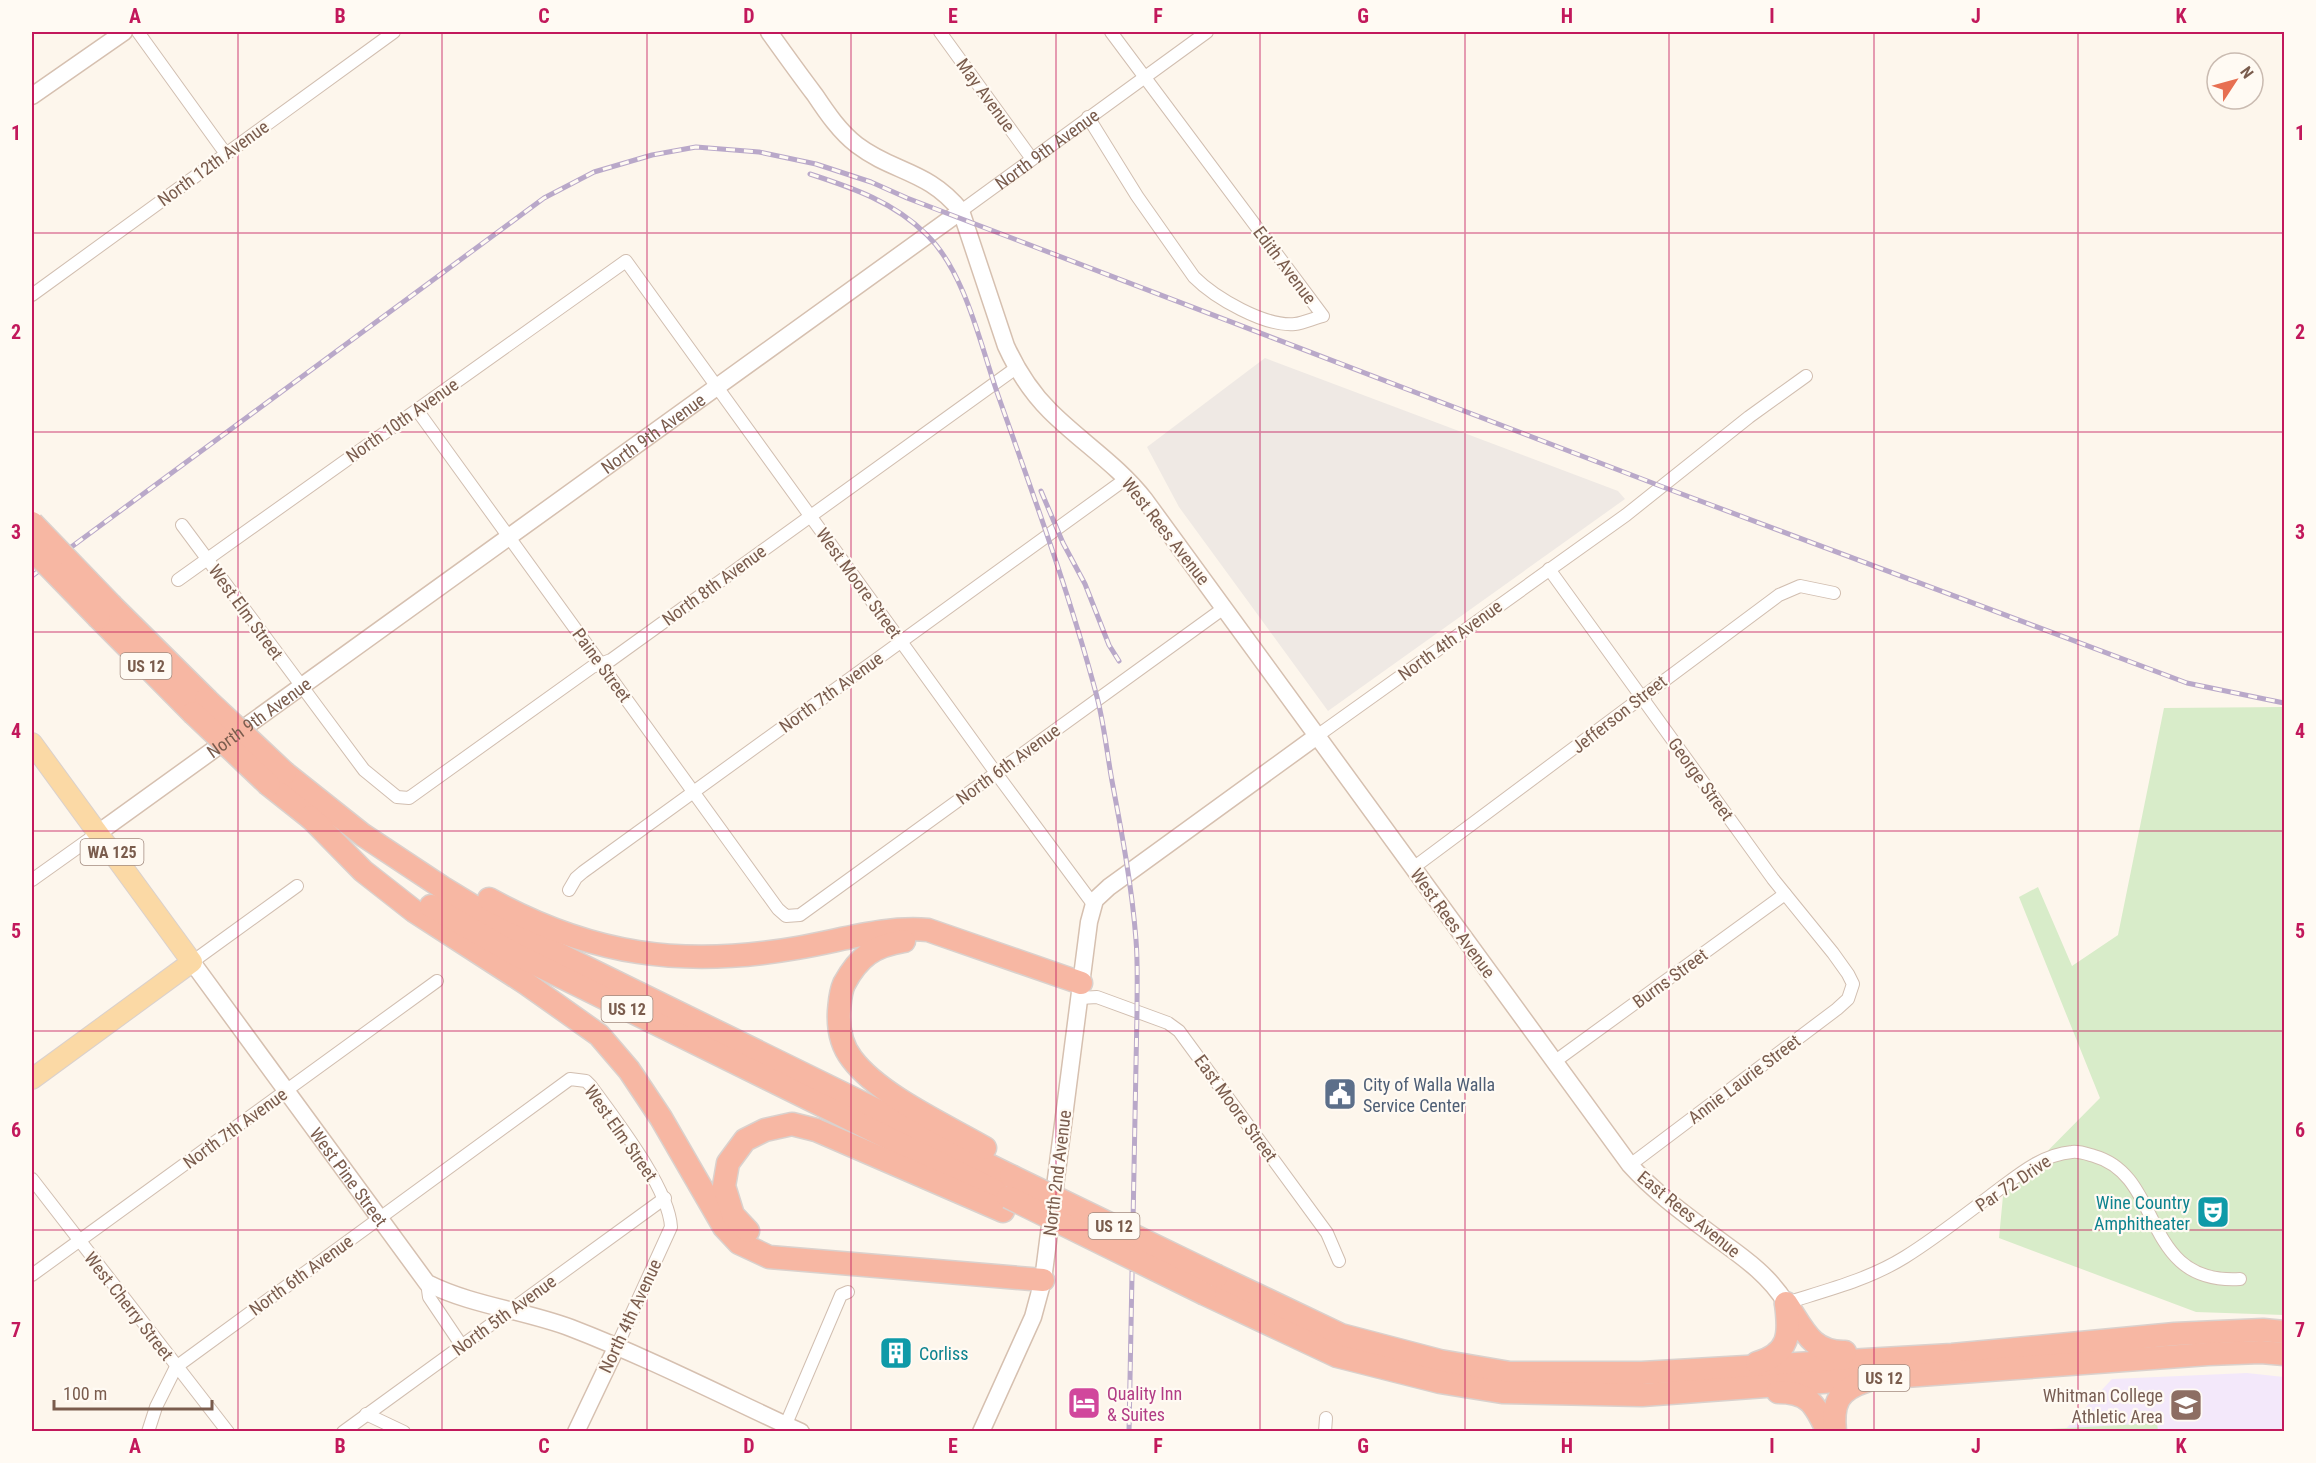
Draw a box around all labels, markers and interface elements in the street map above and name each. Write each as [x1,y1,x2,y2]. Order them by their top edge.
text: A [129,4,141,28]
text: B [334,4,346,28]
text: C [538,4,550,28]
text: D [743,4,755,28]
text: E [948,4,958,28]
text: F [1153,4,1163,28]
text: G [1357,4,1369,28]
text: H [1561,4,1573,28]
text: I [1769,4,1775,28]
text: J [1971,4,1981,28]
text: K [2175,4,2187,28]
north arrow [2205,51,2265,111]
street label: May Avenue [952,54,1020,136]
text: N [2236,63,2257,82]
street label: North 9th Avenue [991,104,1103,193]
street label: North 12th Avenue [153,116,273,210]
text: 1 [11,121,21,145]
text: 1 [2295,121,2305,145]
street label: Edith Avenue [1249,222,1321,308]
text: 2 [11,320,21,344]
text: 2 [2295,320,2305,344]
street label: North 10th Avenue [342,374,462,466]
street label: North 9th Avenue [597,389,709,478]
street label: West Rees Avenue [1118,473,1214,589]
text: 3 [11,520,21,544]
text: 3 [2295,520,2305,544]
street label: West Moore Street [812,524,906,642]
street label: North 8th Avenue [658,540,770,630]
street label: West Elm Street [204,560,288,664]
street label: North 4th Avenue [1394,595,1506,685]
street label: Paine Street [568,624,636,706]
street label: North 7th Avenue [775,647,887,737]
road number: US 12 [120,653,172,679]
street label: Jefferson Street [1567,670,1671,758]
street label: North 9th Avenue [203,673,315,762]
text: 4 [11,719,21,743]
street label: North 6th Avenue [952,719,1064,809]
text: 4 [2295,719,2305,743]
street label: George Street [1664,734,1738,824]
road number: WA 125 [80,839,144,865]
street label: West Rees Avenue [1406,864,1500,982]
text: 5 [11,919,21,943]
text: 5 [2295,919,2305,943]
street label: Burns Street [1629,944,1711,1012]
road number: US 12 [602,996,652,1022]
street label: Annie Laurie Street [1684,1030,1804,1128]
street label: East Moore Street [1190,1050,1282,1166]
place label: City of Walla Walla Service Center [1363,1074,1495,1116]
public building icon: City of Walla Walla Service Center [1322,1076,1358,1112]
street label: West Elm Street [580,1081,662,1185]
street label: North 7th Avenue [179,1083,291,1173]
street label: North 2nd Avenue [1039,1109,1075,1237]
text: 6 [11,1118,21,1142]
text: 6 [2295,1118,2305,1142]
street label: West Pine Street [306,1123,392,1230]
street label: Par 72 Drive [1972,1150,2054,1216]
street label: East Rees Avenue [1633,1166,1745,1262]
place label: Wine Country Amphitheater [2094,1192,2191,1234]
theatre icon: Wine Country Amphitheater [2195,1194,2231,1230]
road number: US 12 [1088,1213,1140,1239]
street label: North 6th Avenue [245,1230,357,1320]
street label: West Cherry Street [80,1248,178,1364]
street label: North 4th Avenue [594,1256,666,1376]
street label: North 5th Avenue [448,1270,560,1360]
text: 7 [11,1318,21,1342]
text: 7 [2295,1318,2305,1342]
building icon: Corliss [878,1335,914,1371]
place label: Corliss [919,1343,968,1364]
road number: US 12 [1858,1365,1910,1391]
scale bar [54,1373,212,1411]
text: 100 m [63,1383,107,1404]
place label: Quality Inn & Suites [1107,1383,1182,1425]
hotel icon: Quality Inn & Suites [1066,1385,1102,1421]
place label: Whitman College Athletic Area [2043,1385,2163,1427]
school or university icon: Whitman College Athletic Area [2168,1387,2204,1423]
text: A [129,1434,141,1458]
text: B [334,1434,346,1458]
text: C [538,1434,550,1458]
text: D [743,1434,755,1458]
text: E [948,1434,958,1458]
text: F [1153,1434,1163,1458]
text: G [1357,1434,1369,1458]
text: H [1561,1434,1573,1458]
text: I [1769,1434,1775,1458]
text: J [1971,1434,1981,1458]
text: K [2175,1434,2187,1458]

